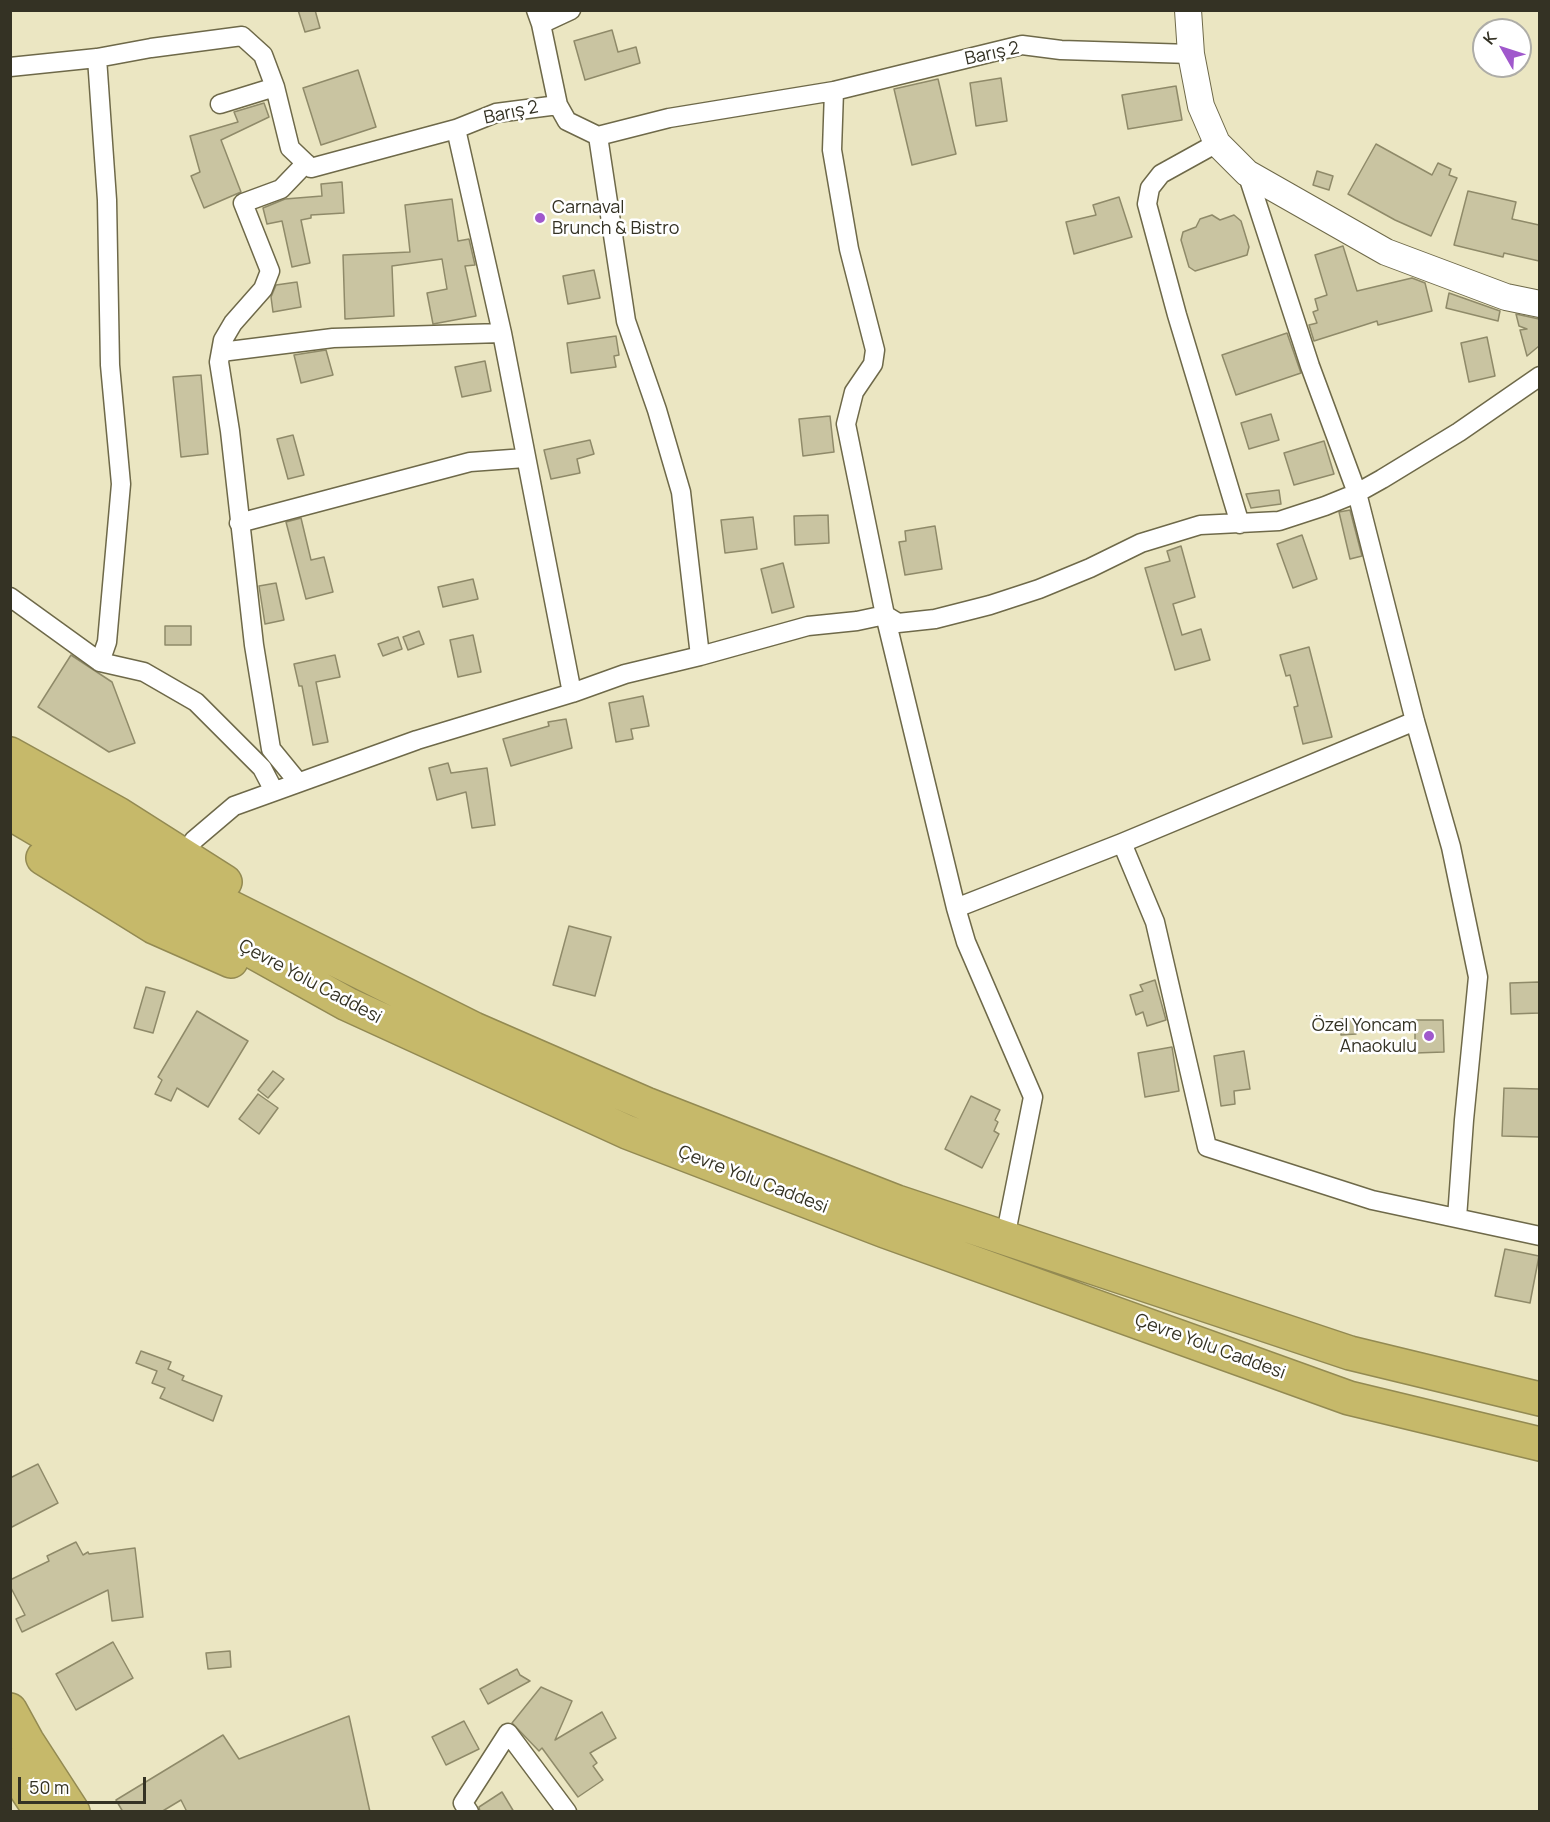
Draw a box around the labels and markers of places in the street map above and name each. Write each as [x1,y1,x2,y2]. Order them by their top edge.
place label: Carnaval Brunch & Bistro [552,197,679,240]
marker: Carnaval Brunch & Bistro [533,211,547,225]
place label: Özel Yoncam Anaokulu [1312,1015,1417,1058]
marker: Özel Yoncam Anaokulu [1422,1029,1436,1043]

